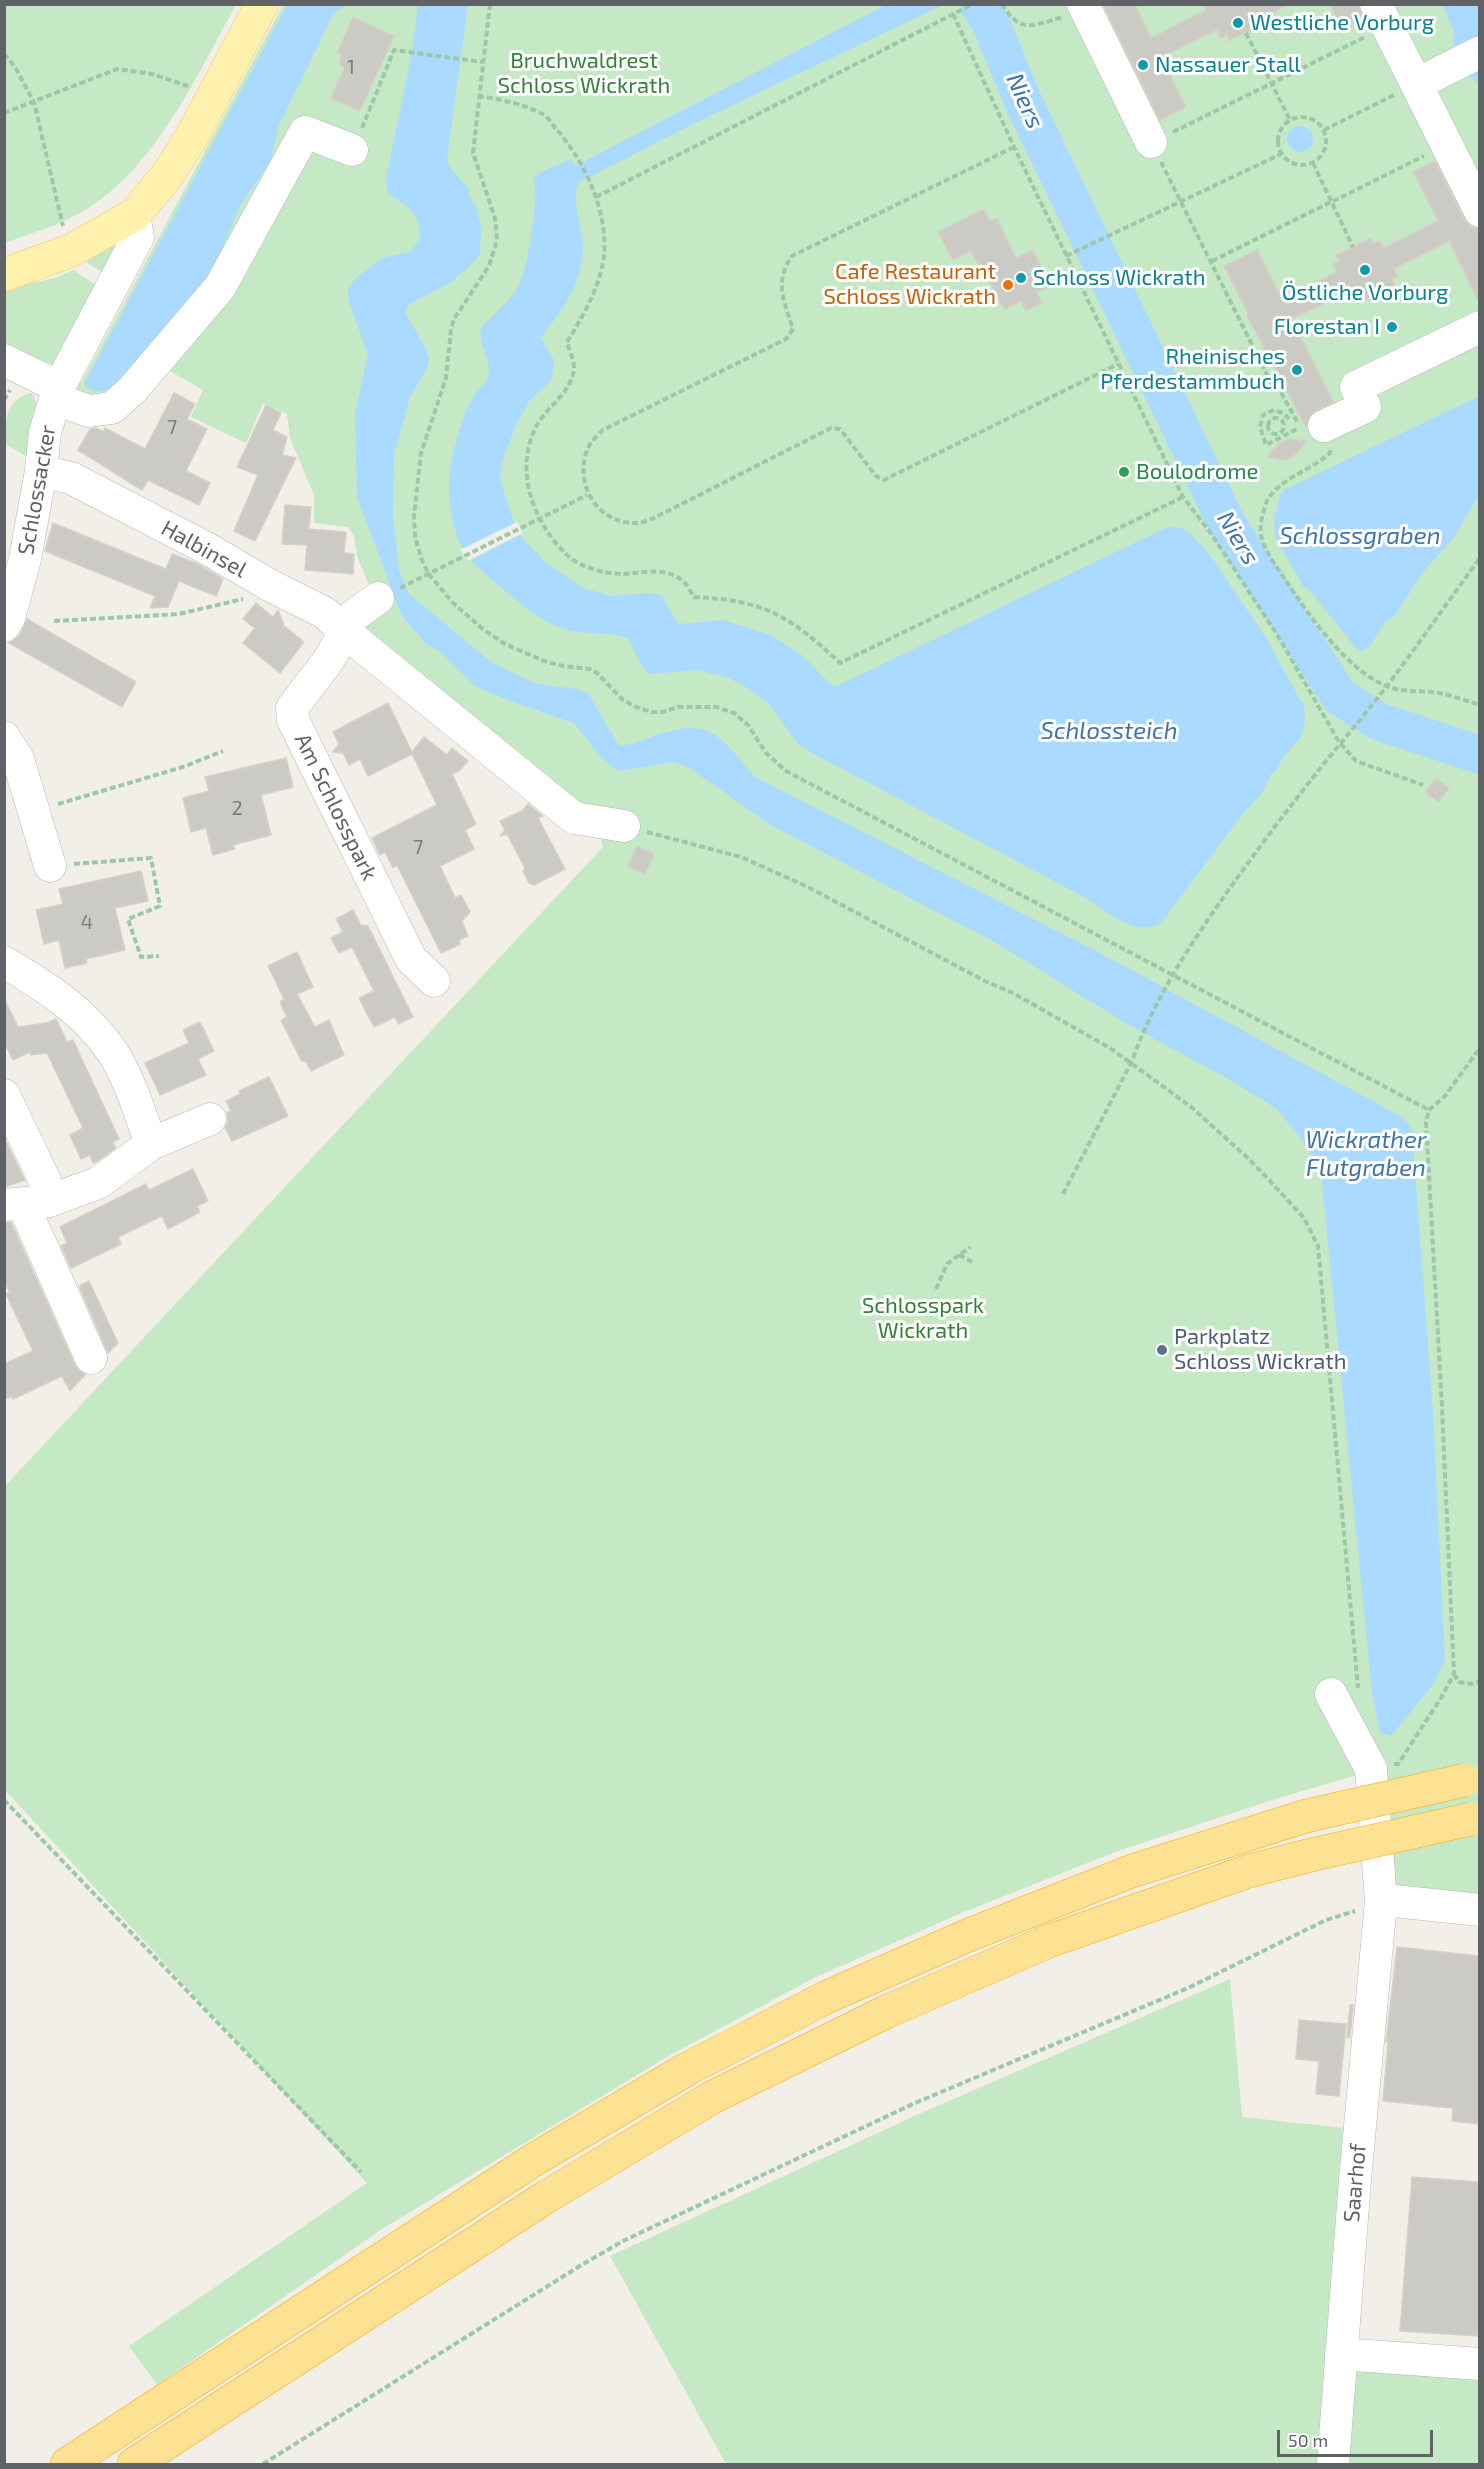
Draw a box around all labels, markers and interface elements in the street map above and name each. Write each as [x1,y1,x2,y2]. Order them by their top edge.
place label: Westliche Vorburg [1250,10,1434,36]
marker: Westliche Vorburg [1231,16,1245,30]
park label: Bruchwaldrest Schloss Wickrath [498,48,670,100]
place label: Nassauer Stall [1155,52,1301,78]
house number: 1 [347,55,355,79]
marker: Nassauer Stall [1136,58,1150,72]
water label: Niers [1000,69,1050,133]
place label: Cafe Restaurant Schloss Wickrath [823,259,996,310]
marker: Östliche Vorburg [1358,263,1372,277]
place label: Schloss Wickrath [1033,265,1206,291]
marker: Schloss Wickrath [1014,271,1028,285]
marker: Cafe Restaurant Schloss Wickrath [1001,278,1015,292]
place label: Östliche Vorburg [1282,280,1448,306]
place label: Florestan I [1274,314,1380,340]
marker: Florestan I [1385,320,1399,334]
place label: Rheinisches Pferdestammbuch [1100,344,1285,396]
marker: Rheinisches Pferdestammbuch [1290,363,1304,377]
house number: 7 [167,415,177,439]
street label: Schlossacker [13,423,61,557]
place label: Boulodrome [1136,459,1258,485]
marker: Boulodrome [1117,465,1131,479]
water label: Niers [1211,506,1265,570]
street label: Halbinsel [157,515,251,583]
water label: Schlossgraben [1279,522,1441,550]
water label: Schlossteich [1040,717,1178,745]
street label: Am Schlosspark [289,729,383,885]
house number: 2 [231,796,243,820]
house number: 7 [413,835,423,859]
house number: 4 [81,910,93,934]
water label: Wickrather Flutgraben [1305,1126,1427,1182]
park label: Schlosspark Wickrath [862,1293,984,1344]
place label: Parkplatz Schloss Wickrath [1174,1324,1347,1376]
marker: Parkplatz Schloss Wickrath [1155,1343,1169,1357]
street label: Saarhof [1338,2143,1372,2223]
scale bar [1280,2418,1436,2456]
text: 50 m [1288,2429,1328,2451]

